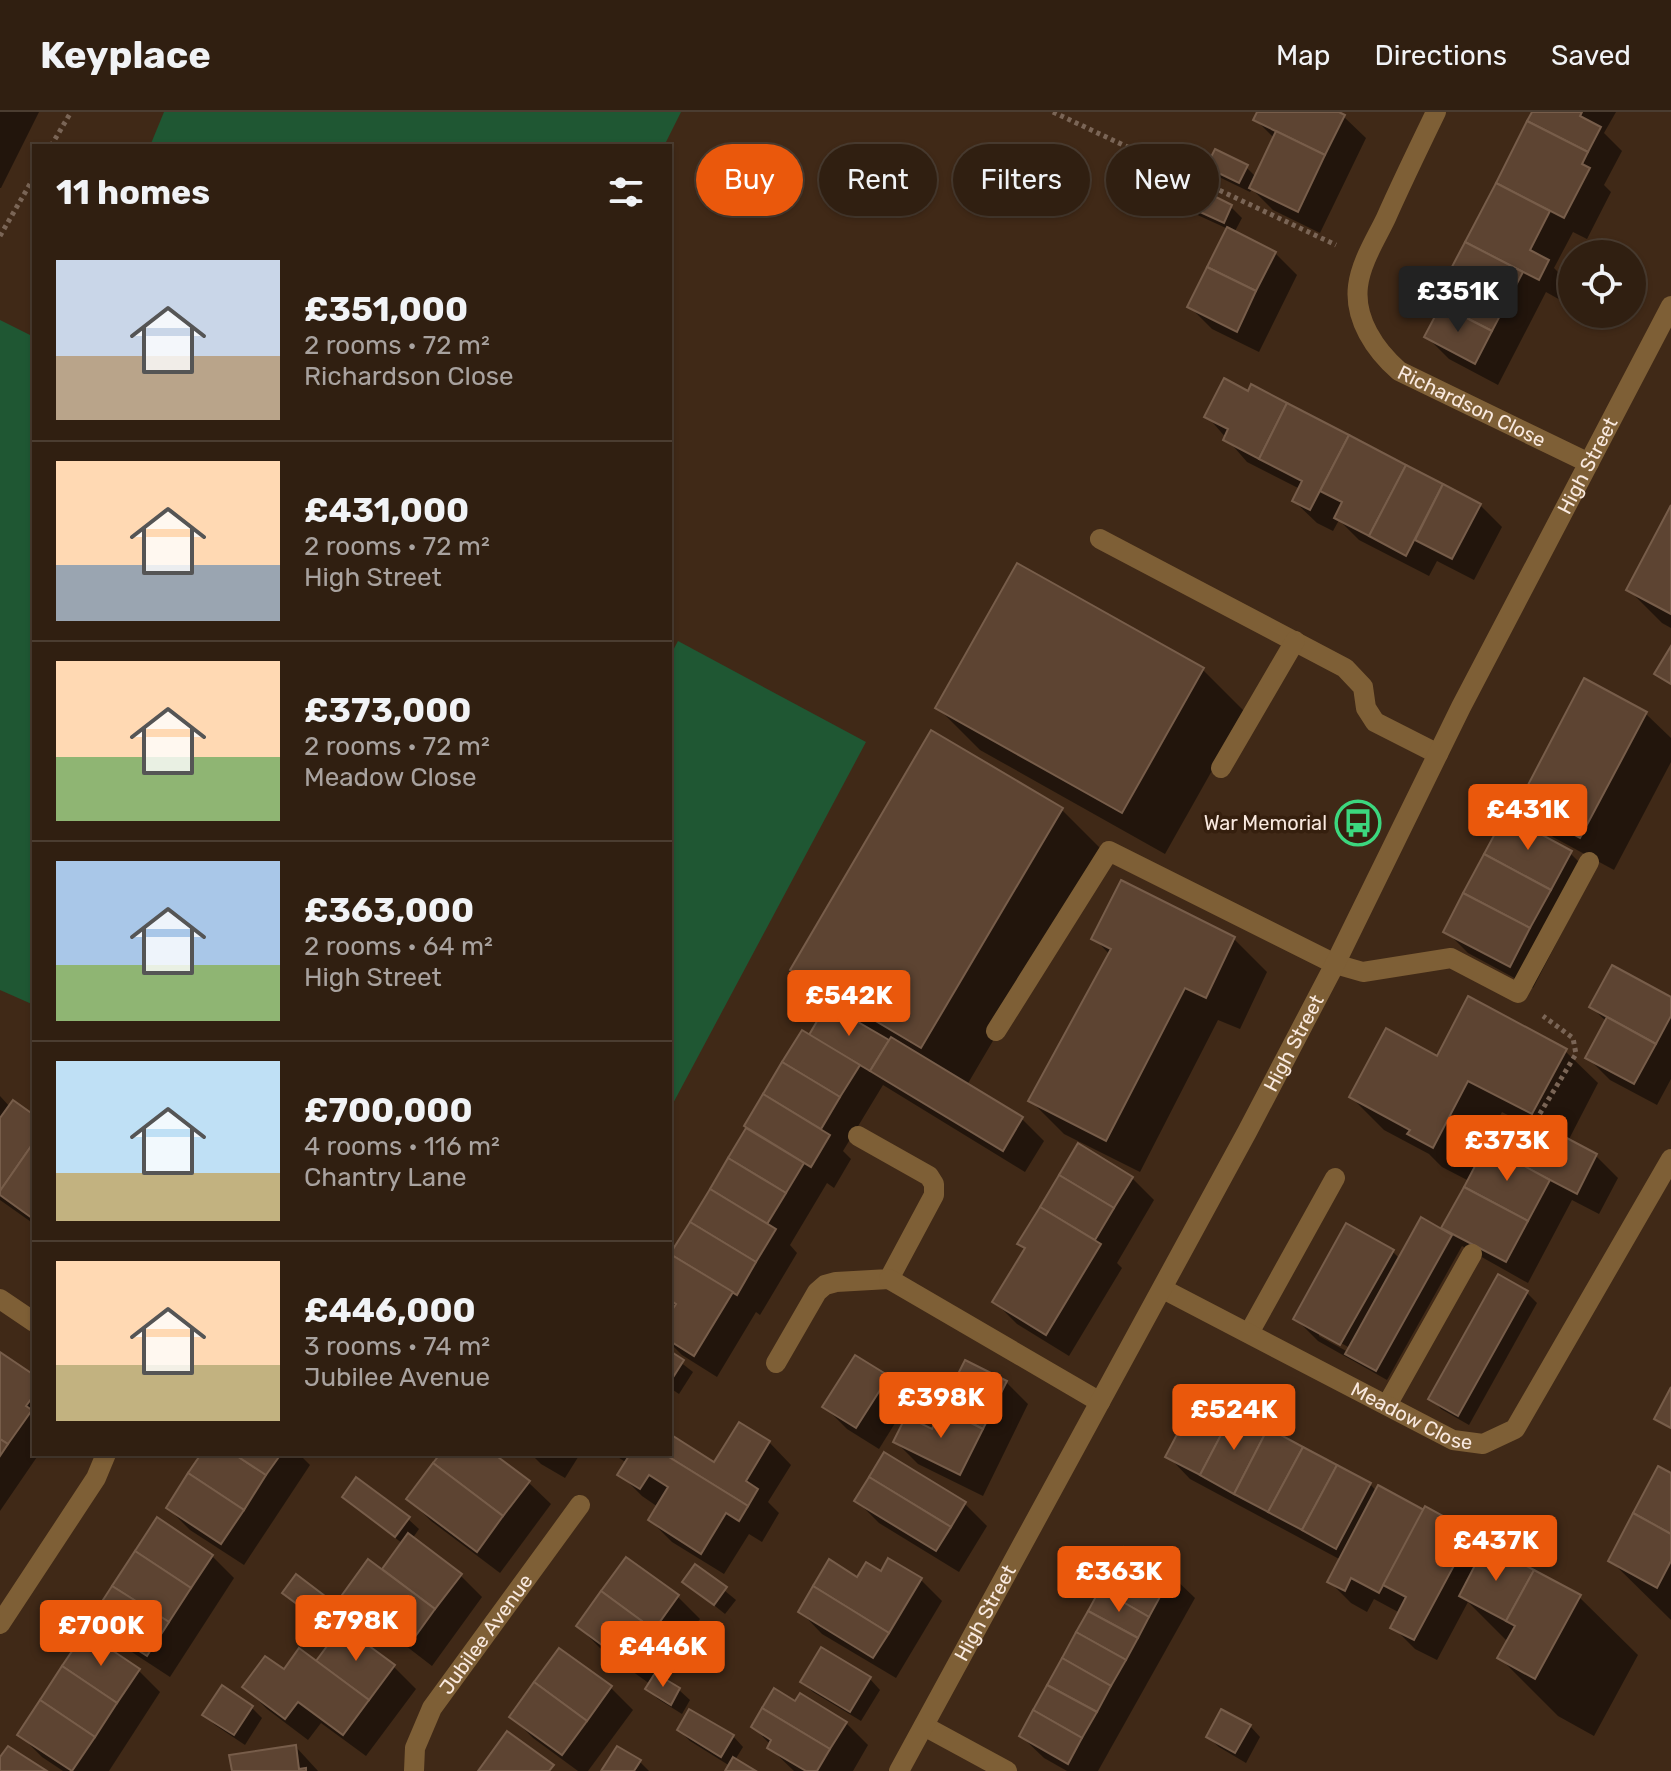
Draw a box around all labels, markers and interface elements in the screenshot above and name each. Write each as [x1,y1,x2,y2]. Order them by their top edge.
text: Keyplace [40,32,211,78]
text: Map [1276,39,1330,72]
text: Directions [1374,39,1507,72]
text: Saved [1551,39,1631,72]
chip: Buy [696,144,803,216]
chip: Rent [819,144,937,216]
chip: Filters [953,144,1090,216]
chip: New [1106,144,1219,216]
icon: filters [604,170,648,214]
text: 11 homes [56,172,210,213]
map controls [1558,240,1646,328]
button: locate [1558,240,1646,328]
pin: £351K [1402,266,1514,334]
text: £351K [1417,276,1499,307]
text: £351,000 [304,289,468,330]
icon: home [120,292,216,388]
text: 2 rooms · 72 m² [304,330,490,361]
street label: Richardson Close [1394,360,1550,452]
text: Richardson Close [304,361,514,392]
street label: High Street [1552,413,1623,518]
text: £431,000 [304,490,469,531]
icon: home [120,493,216,589]
text: 2 rooms · 72 m² [304,531,490,562]
text: High Street [304,562,442,593]
text: £373,000 [304,690,471,731]
icon: home [120,693,216,789]
text: 2 rooms · 72 m² [304,731,490,762]
text: Meadow Close [304,762,477,793]
pin: £431K [1472,784,1584,852]
text: £431K [1486,794,1570,825]
bus stop icon: War Memorial [1334,799,1382,847]
place label: War Memorial [1204,811,1327,835]
text: £363,000 [304,890,474,931]
icon: home [120,893,216,989]
text: 2 rooms · 64 m² [304,931,493,962]
text: High Street [304,962,442,993]
pin: £542K [793,970,905,1038]
text: £542K [805,980,893,1011]
street label: High Street [1258,990,1329,1096]
text: £700,000 [304,1090,473,1131]
icon: home [120,1093,216,1189]
pin: £373K [1451,1115,1563,1183]
text: £373K [1464,1125,1550,1156]
text: 4 rooms · 116 m² [304,1131,500,1162]
text: Chantry Lane [304,1162,466,1193]
text: £446,000 [304,1290,476,1331]
icon: home [120,1293,216,1389]
text: 3 rooms · 74 m² [304,1331,490,1362]
text: Jubilee Avenue [304,1362,490,1393]
pin: £398K [885,1372,997,1440]
street label: Meadow Close [1347,1377,1474,1454]
text: £398K [897,1382,985,1413]
pin: £524K [1178,1384,1290,1452]
text: £524K [1190,1394,1278,1425]
pin: £437K [1440,1515,1552,1583]
text: £437K [1453,1525,1539,1556]
pin: £363K [1063,1546,1175,1614]
text: £363K [1075,1556,1163,1587]
street label: High Street [949,1560,1021,1665]
street label: Jubilee Avenue [434,1569,538,1699]
pin: £798K [300,1595,412,1663]
pin: £700K [45,1600,157,1668]
text: £798K [313,1605,399,1636]
text: £700K [58,1610,144,1641]
pin: £446K [607,1621,719,1689]
text: £446K [619,1631,707,1662]

